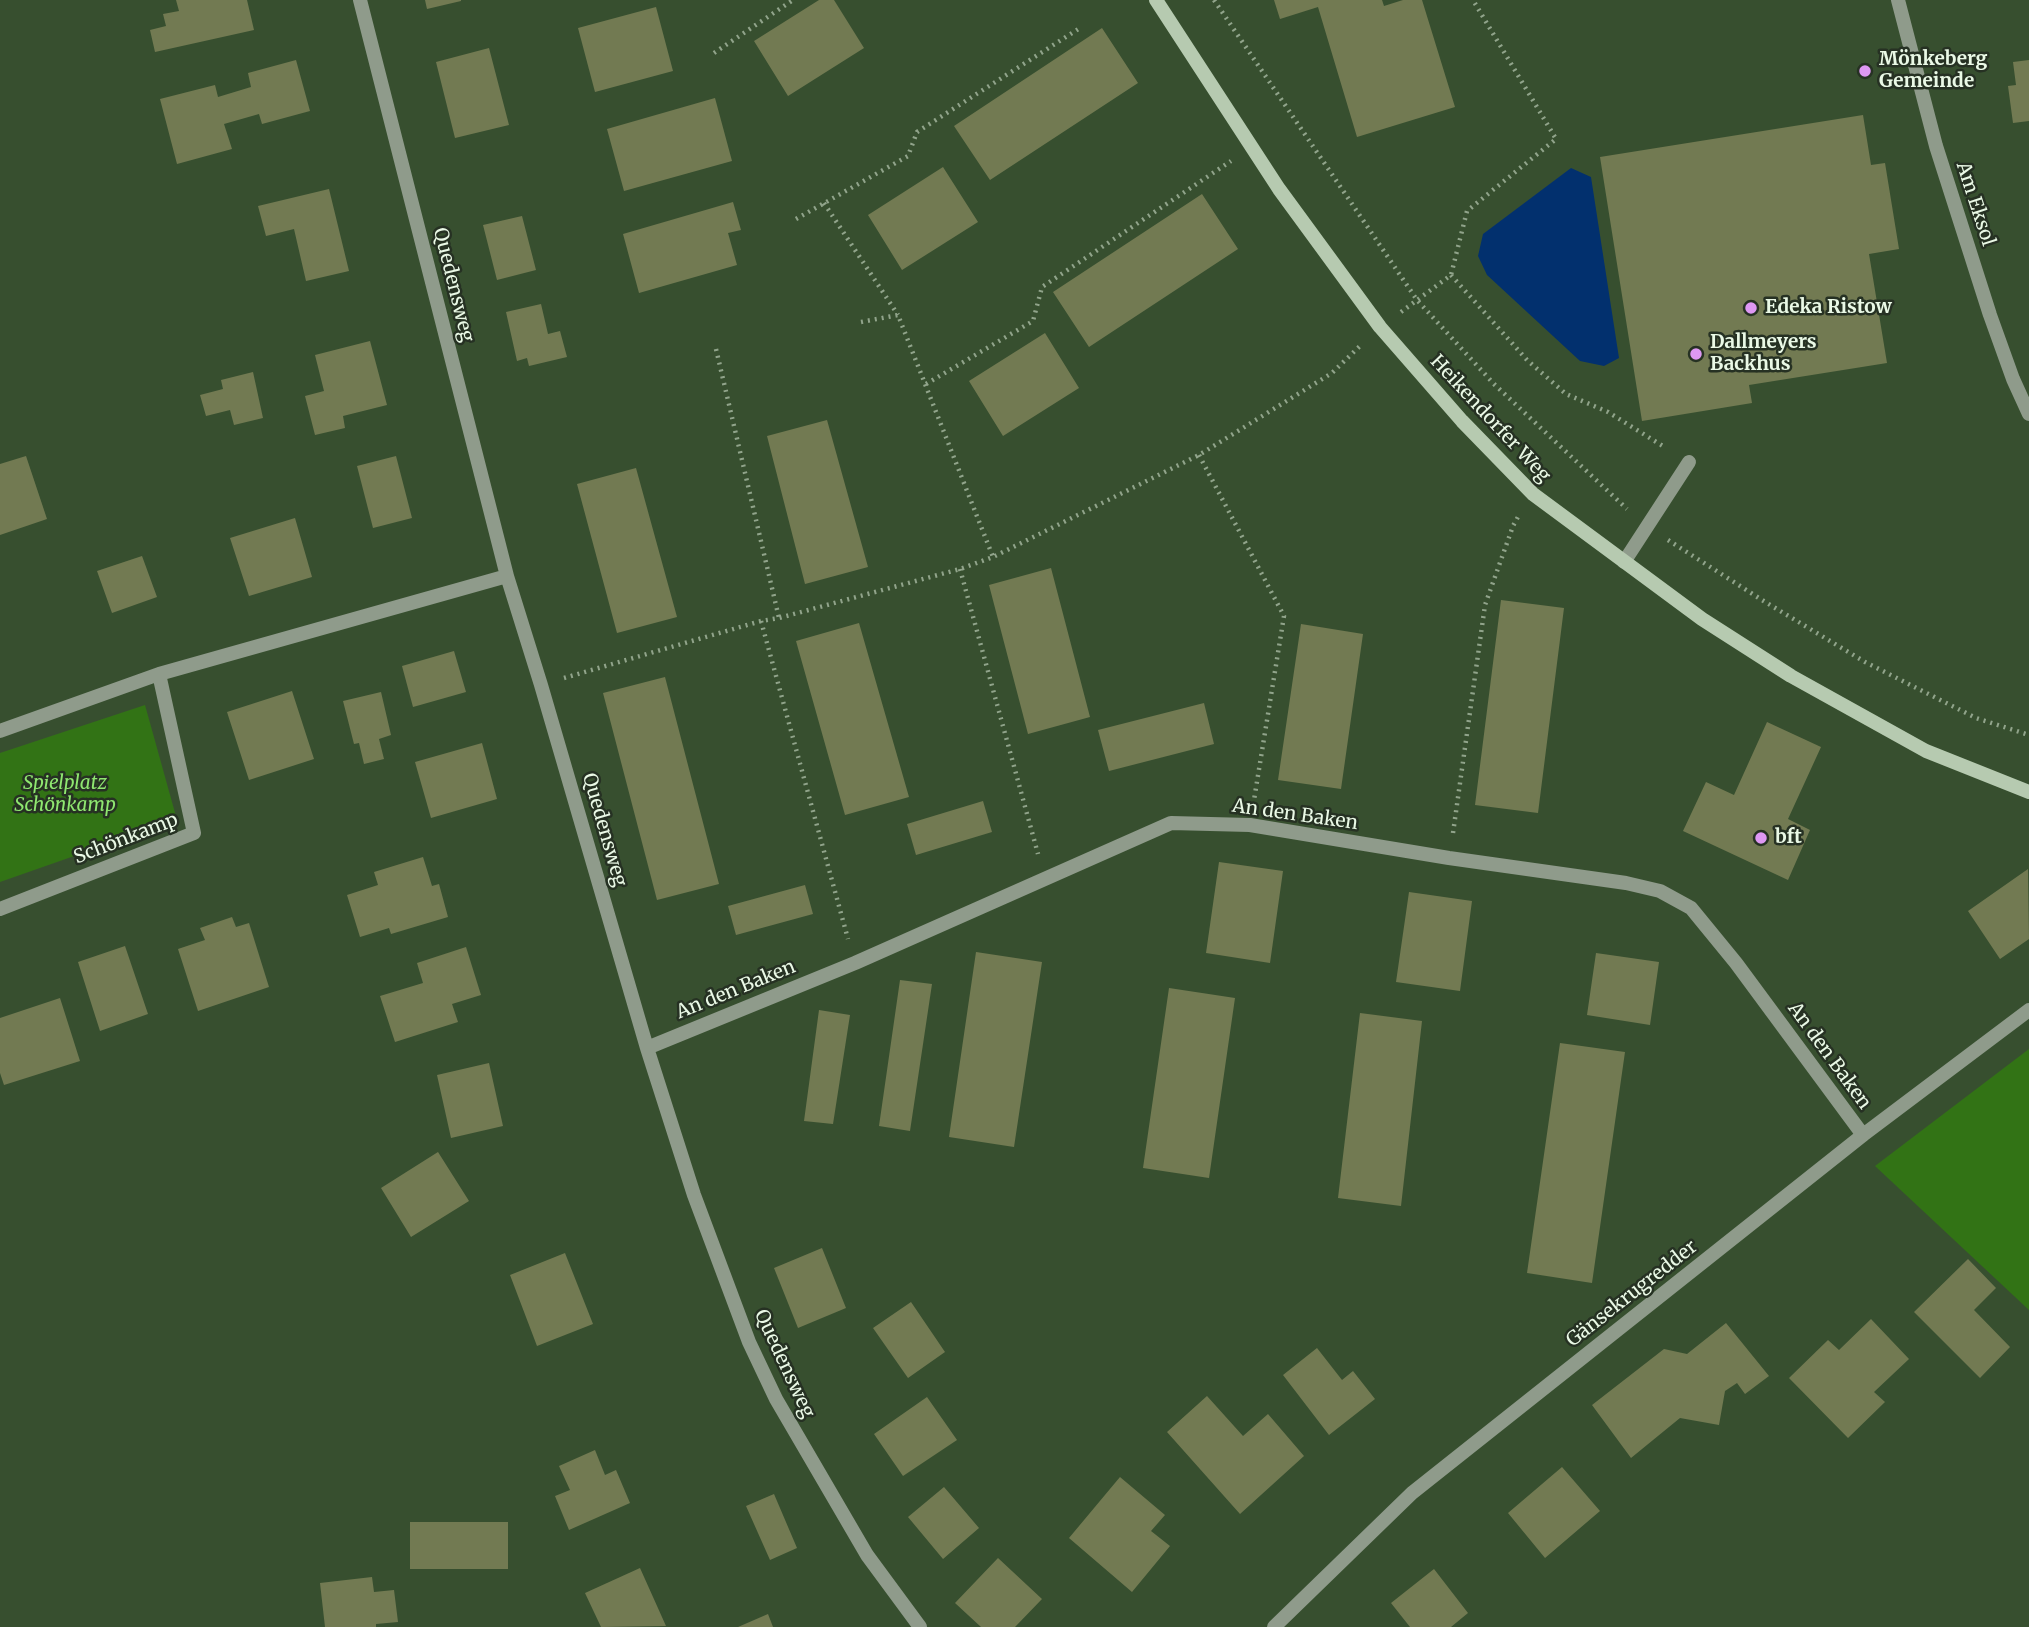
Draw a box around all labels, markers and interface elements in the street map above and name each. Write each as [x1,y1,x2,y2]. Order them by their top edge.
place label: Mönkeberg Gemeinde [1879,49,1987,93]
marker: Mönkeberg Gemeinde [1857,63,1873,79]
street label: Am Eksol [1951,159,1999,249]
street label: Quedensweg [428,226,478,344]
place label: Edeka Ristow [1765,297,1892,319]
marker: Edeka Ristow [1743,300,1759,316]
place label: Dallmeyers Backhus [1710,332,1817,376]
marker: Dallmeyers Backhus [1688,346,1704,362]
street label: Heikendorfer Weg [1425,351,1555,487]
street label: Quedensweg [577,771,631,889]
park label: Spielplatz Schönkamp [14,773,116,817]
street label: An den Baken [1231,795,1359,835]
street label: Schönkamp [71,809,181,869]
place label: bft [1775,827,1802,849]
marker: bft [1753,830,1769,846]
street label: An den Baken [673,956,799,1024]
street label: An den Baken [1783,998,1875,1114]
street label: Gänsekrugredder [1562,1236,1702,1352]
street label: Quedensweg [749,1306,819,1422]

